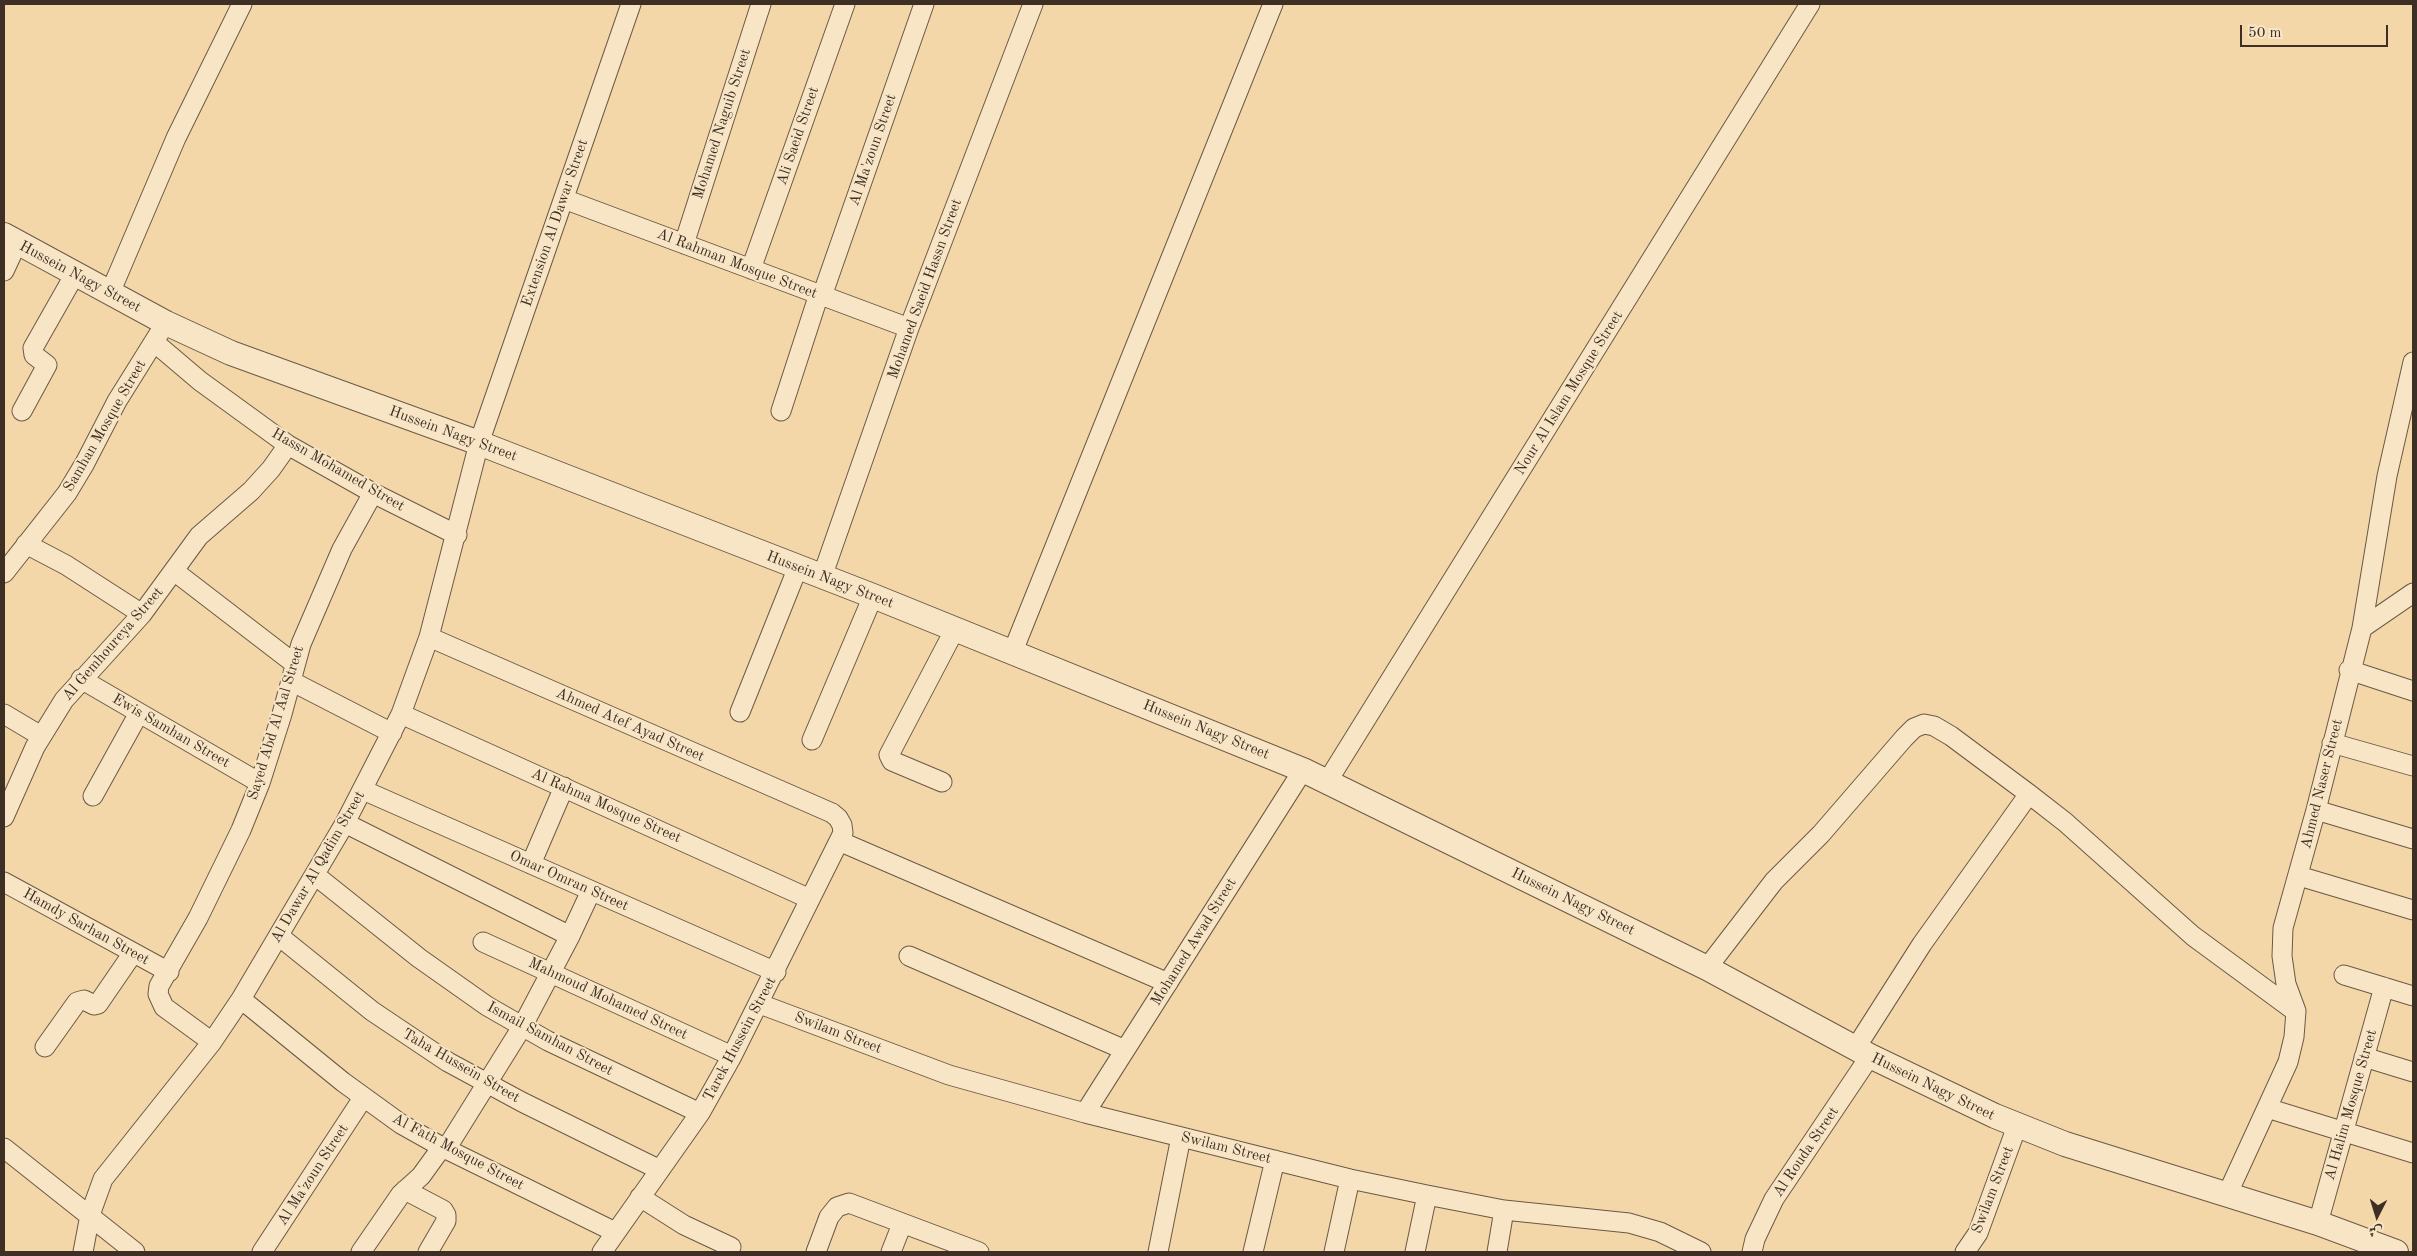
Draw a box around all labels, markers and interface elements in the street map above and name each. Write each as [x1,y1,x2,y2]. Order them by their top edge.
scale bar [2242,15,2390,47]
text: 50 m [2248,26,2282,41]
street label: Mohamed Naguib Street [689,46,755,202]
street label: Ali Saeid Street [773,84,823,188]
street label: Al Ma'zoun Street [845,92,901,208]
street label: Extension Al Dawar Street [518,137,592,309]
street label: Mohamed Saeid Hassn Street [884,196,966,382]
street label: Al Rahman Mosque Street [654,225,820,303]
street label: Hussein Nagy Street [16,237,144,317]
street label: Nour Al Islam Mosque Street [1511,308,1627,478]
street label: Samhan Mosque Street [60,357,150,495]
street label: Hussein Nagy Street [386,402,520,466]
street label: Hassn Mohamed Street [268,425,408,515]
street label: Hussein Nagy Street [764,547,896,613]
street label: Al Gemhoureya Street [59,583,167,705]
street label: Sayed Abd Al Aal Street [244,644,308,802]
street label: Ahmed Atef Ayad Street [553,684,707,766]
street label: Ewis Samhan Street [109,690,233,772]
street label: Hussein Nagy Street [1140,696,1272,764]
street label: Ahmed Naser Street [2297,717,2347,851]
street label: Al Rahma Mosque Street [528,765,684,847]
street label: Al Dawar Al Qadim Street [267,788,369,946]
street label: Omar Omran Street [507,847,631,915]
street label: Hussein Nagy Street [1508,864,1638,940]
street label: Mohamed Awad Street [1147,875,1241,1009]
street label: Hamdy Sarhan Street [20,885,152,969]
street label: Mahmoud Mohamed Street [525,954,691,1044]
street label: Tarek Hussein Street [700,974,780,1104]
street label: Ismail Samhan Street [484,998,616,1080]
street label: Swilam Street [792,1008,884,1058]
street label: Taha Hussein Street [399,1025,523,1107]
street label: Al Halim Mosque Street [2321,1028,2381,1182]
street label: Hussein Nagy Street [1868,1049,1998,1125]
street label: Al Rouda Street [1769,1103,1843,1201]
street label: Al Fath Mosque Street [389,1110,527,1194]
street label: Al Ma'zoun Street [273,1121,353,1229]
street label: Swilam Street [1179,1128,1273,1168]
street label: Swilam Street [1968,1144,2018,1236]
north arrow [2352,1191,2402,1241]
text: ش [2368,1223,2383,1239]

